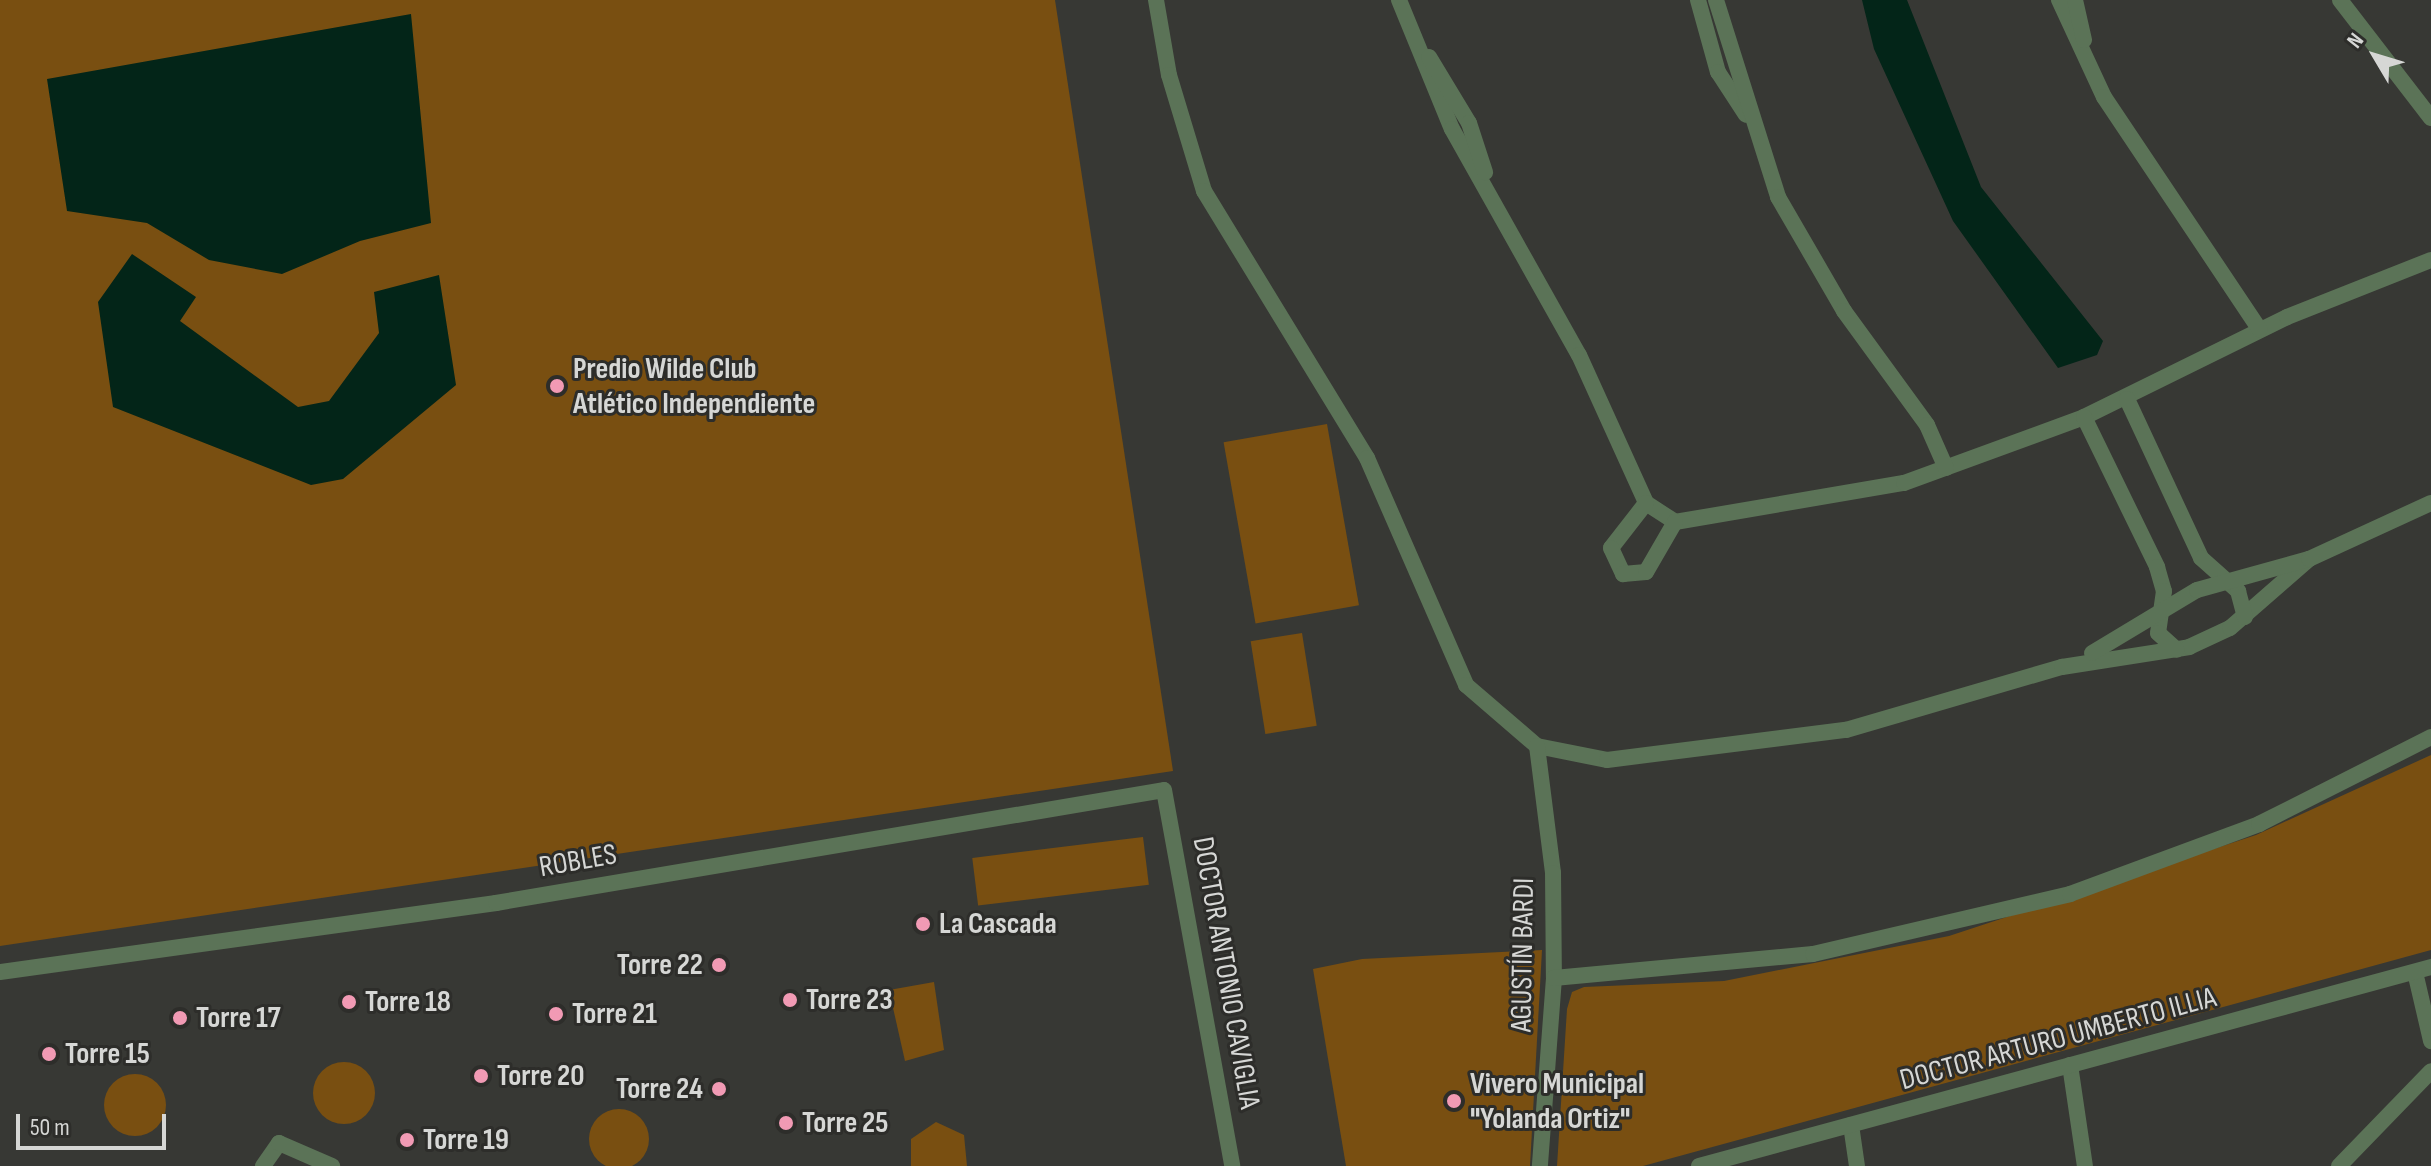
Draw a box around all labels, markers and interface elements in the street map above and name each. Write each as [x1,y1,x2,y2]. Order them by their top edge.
north arrow [2335,16,2415,96]
text: N [2341,28,2370,54]
place label: Predio Wilde Club Atlético Independiente [573,351,815,422]
marker: Predio Wilde Club Atlético Independiente [548,377,566,395]
street label: DOCTOR ANTONIO CAVIGLIA [1184,834,1268,1112]
street label: ROBLES [536,836,620,886]
street label: AGUSTÍN BARDI [1504,878,1542,1032]
place label: La Cascada [939,906,1057,942]
marker: La Cascada [914,915,932,933]
place label: Torre 22 [617,947,703,983]
marker: Torre 22 [710,956,728,974]
street label: DOCTOR ARTURO UMBERTO ILLIA [1896,979,2220,1099]
place label: Torre 23 [806,982,893,1018]
place label: Torre 18 [365,984,451,1020]
marker: Torre 23 [781,991,799,1009]
marker: Torre 18 [340,993,358,1011]
place label: Torre 21 [572,996,657,1032]
place label: Torre 17 [196,1000,281,1036]
marker: Torre 21 [547,1005,565,1023]
marker: Torre 17 [171,1009,189,1027]
place label: Torre 15 [65,1036,150,1072]
marker: Torre 15 [40,1045,58,1063]
place label: Torre 20 [497,1058,584,1094]
place label: Vivero Municipal "Yolanda Ortiz" [1470,1066,1644,1136]
marker: Torre 20 [472,1067,490,1085]
place label: Torre 24 [616,1071,703,1107]
marker: Torre 24 [710,1080,728,1098]
marker: Vivero Municipal "Yolanda Ortiz" [1445,1092,1463,1110]
scale bar [20,1098,170,1148]
place label: Torre 25 [802,1105,888,1141]
text: 50 m [30,1113,70,1142]
marker: Torre 25 [777,1114,795,1132]
place label: Torre 19 [423,1122,509,1158]
marker: Torre 19 [398,1131,416,1149]

